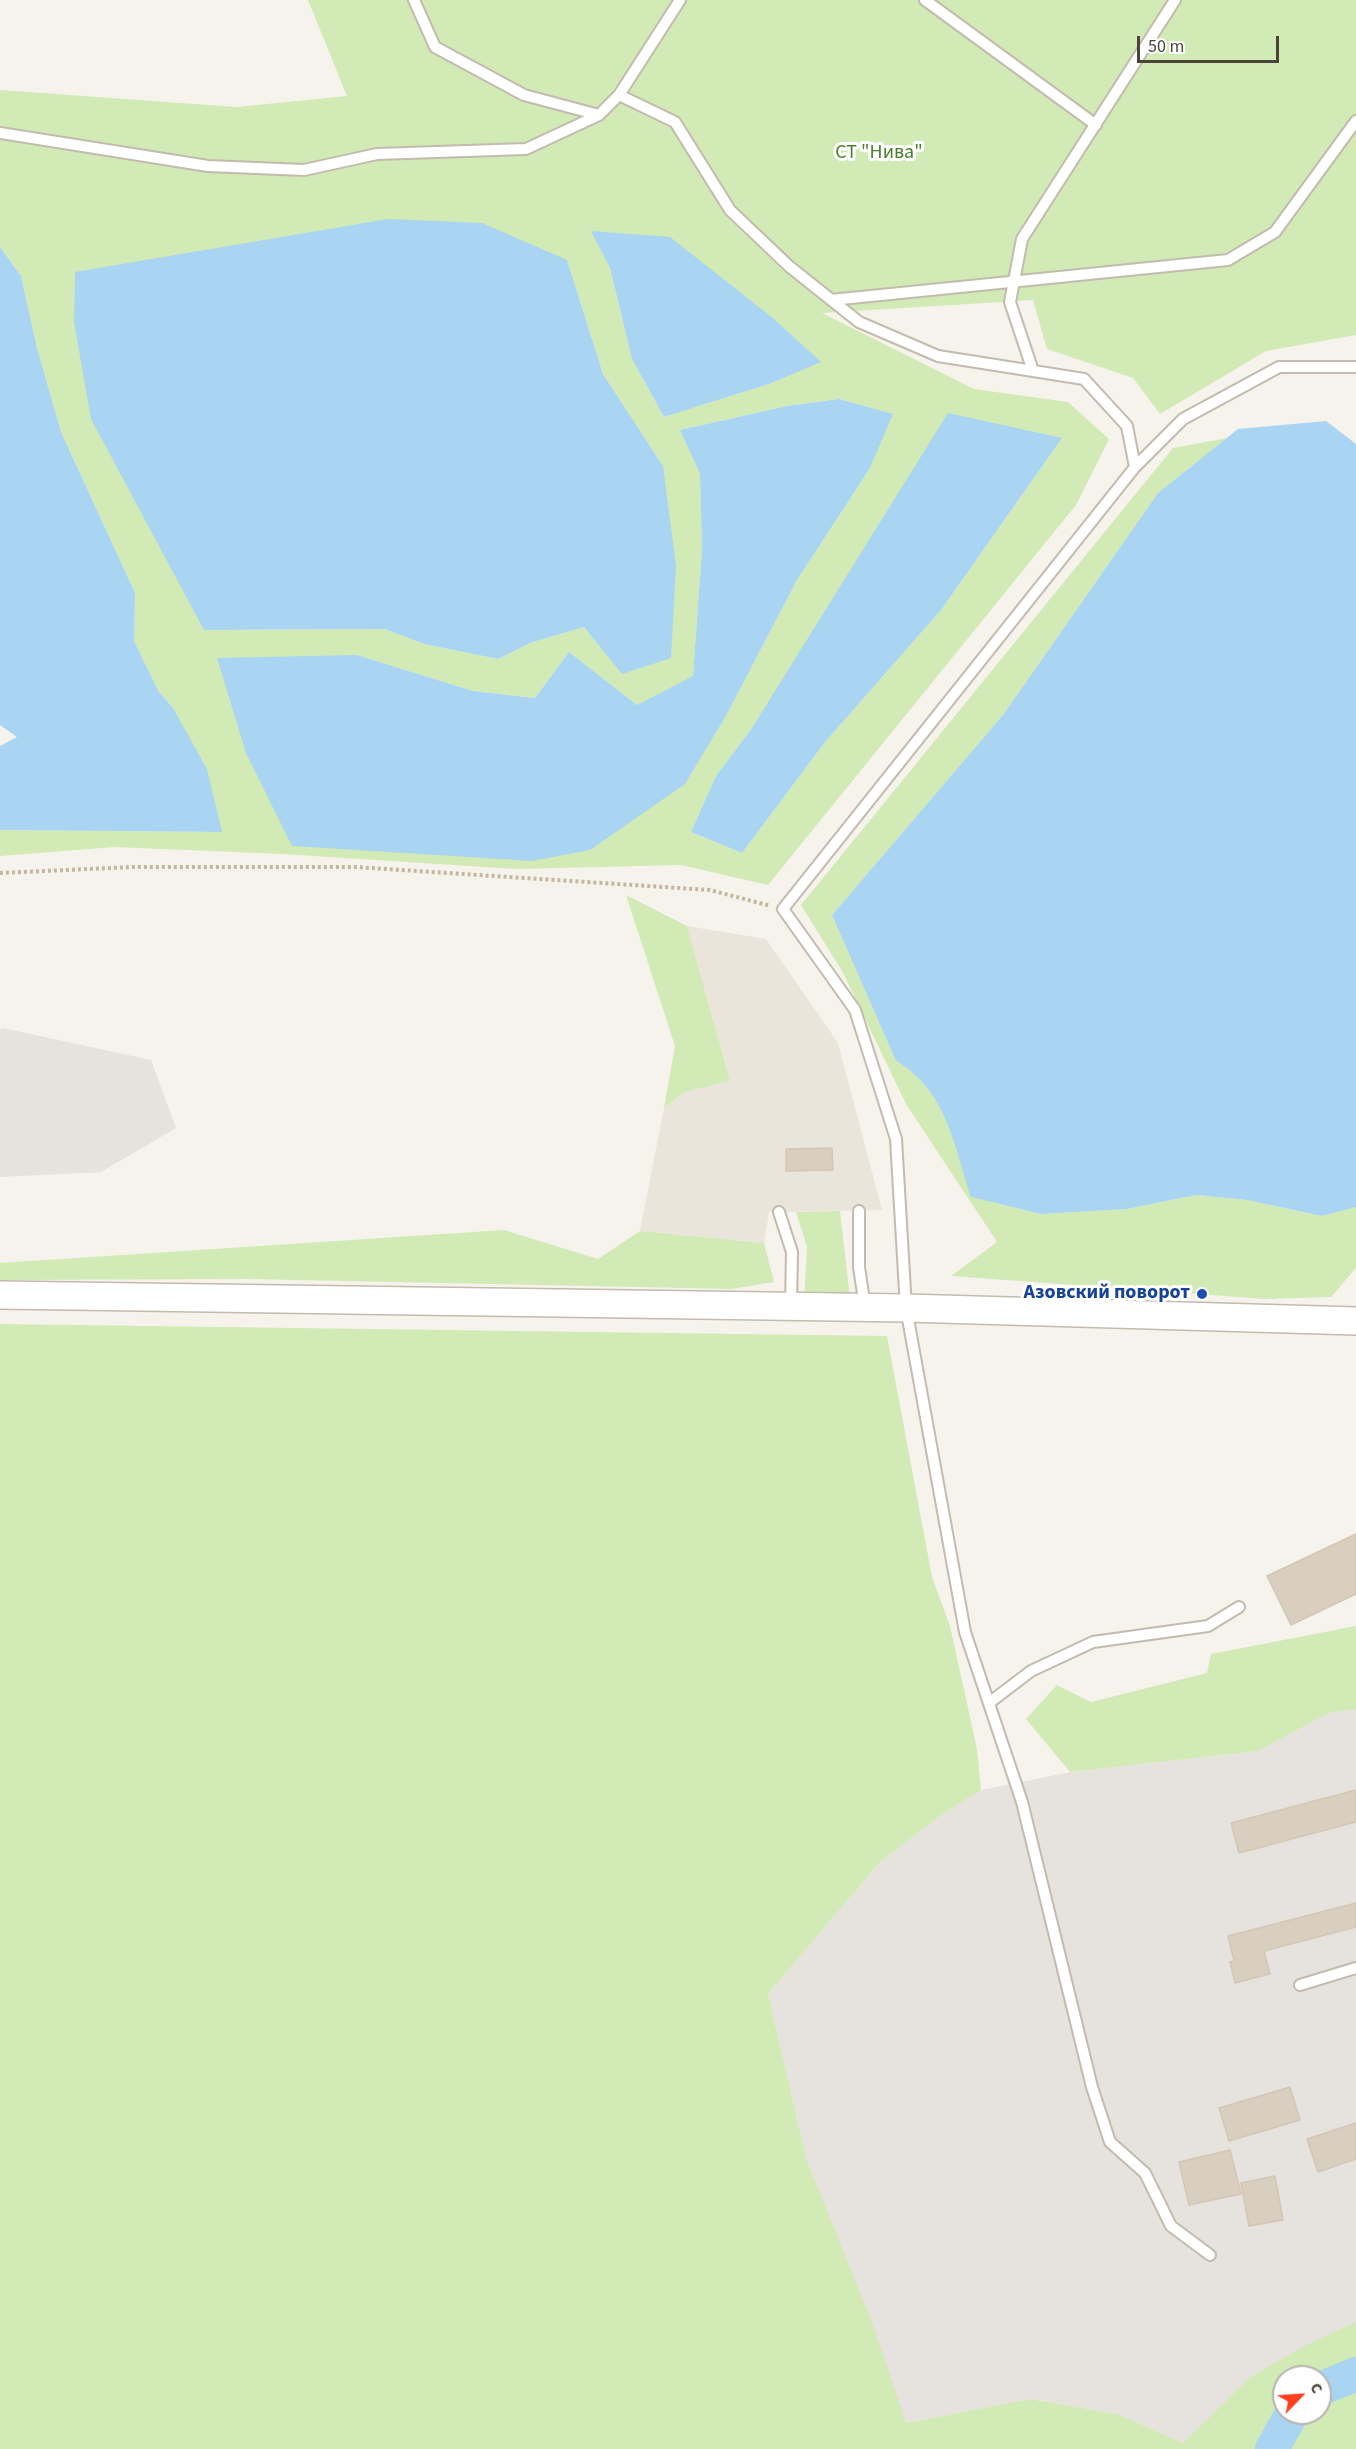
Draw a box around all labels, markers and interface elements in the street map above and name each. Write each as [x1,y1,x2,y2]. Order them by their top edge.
scale bar [1140,24,1282,62]
text: 50 m [1148,34,1184,59]
park label: СТ "Нива" [835,142,923,166]
place label: Азовский поворот [1024,1282,1190,1306]
marker: Азовский поворот [1195,1287,1209,1301]
north arrow [1272,2365,1332,2425]
text: С [1305,2379,1328,2397]

